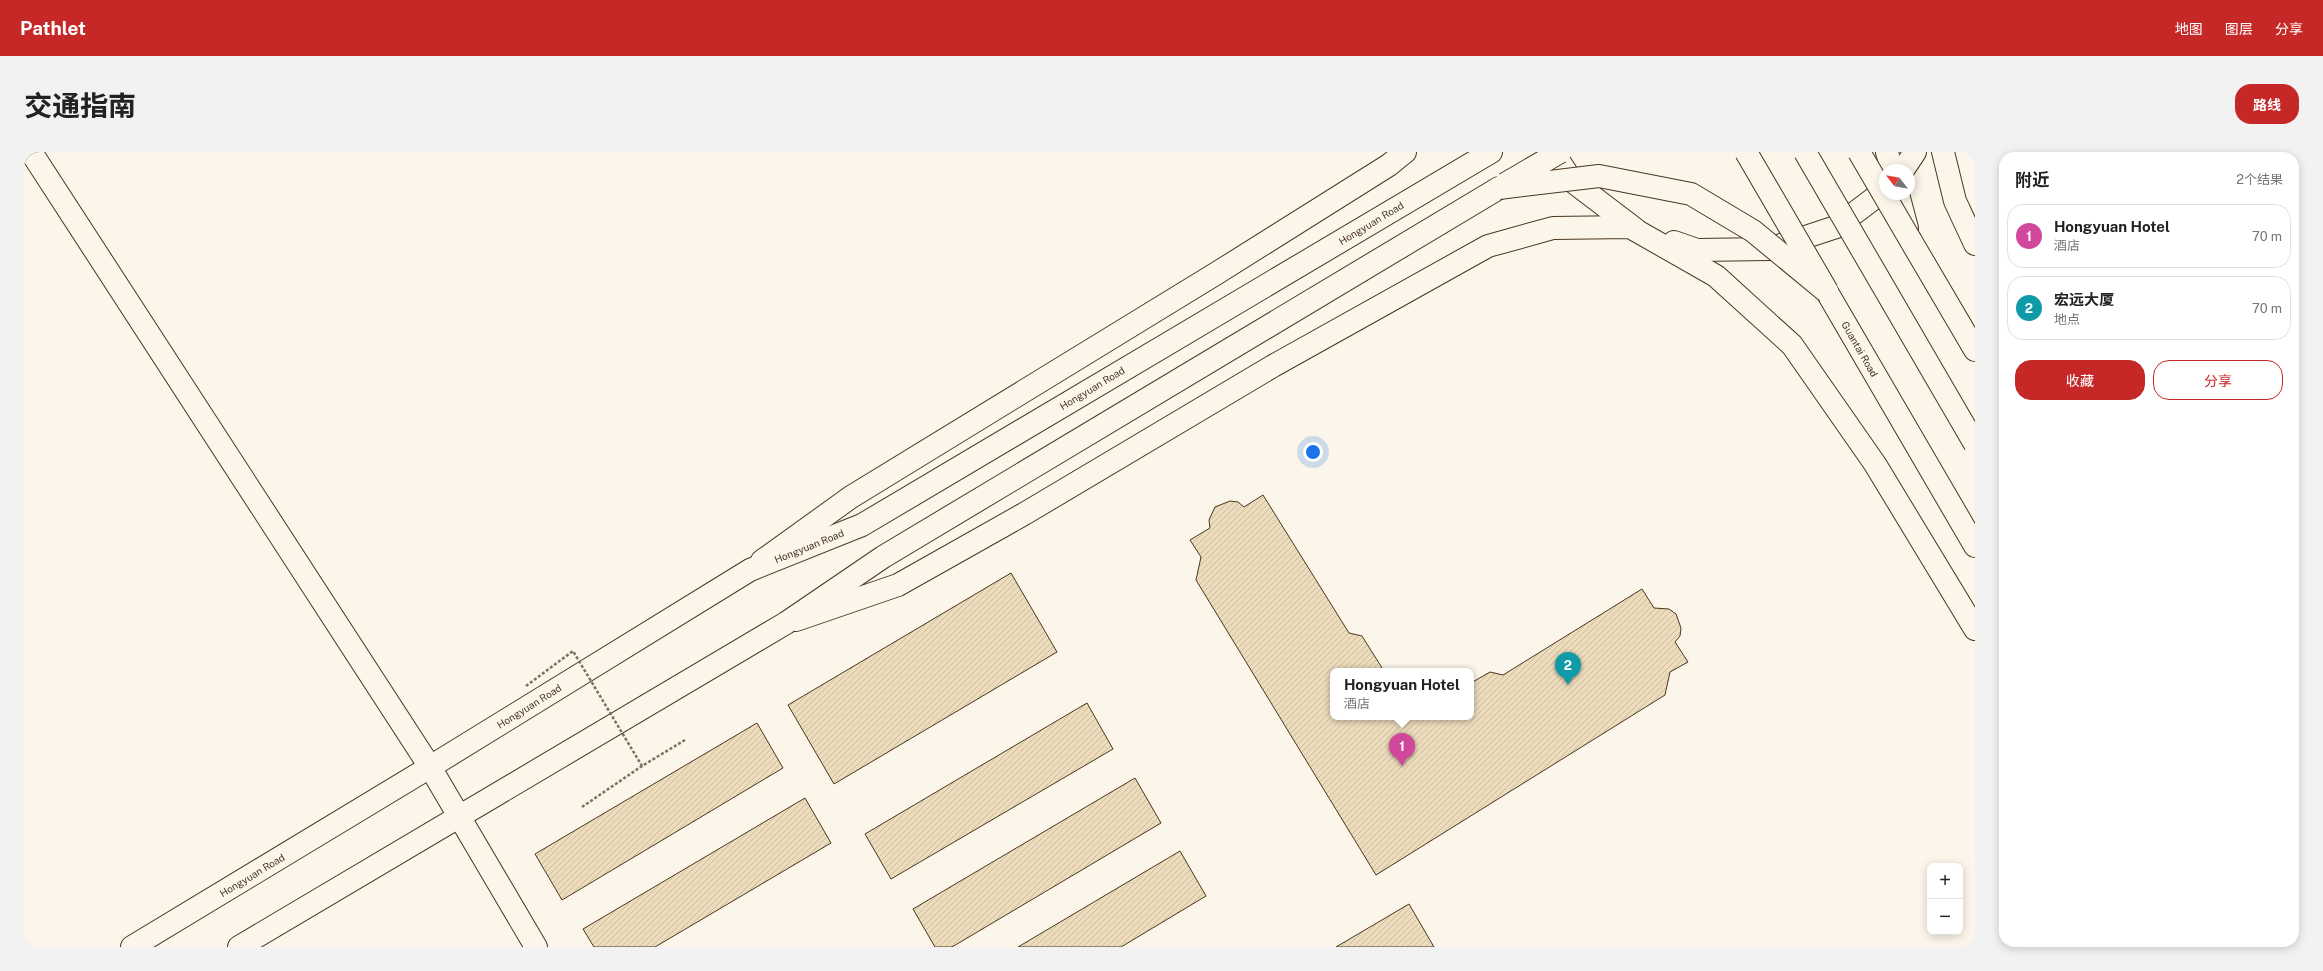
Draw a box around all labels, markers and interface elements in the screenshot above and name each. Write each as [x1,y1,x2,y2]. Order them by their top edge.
text: Pathlet [20,17,86,39]
text: 地图 [2175,21,2203,37]
text: 图层 [2225,21,2253,37]
text: 分享 [2275,21,2303,37]
button: 路线 [2235,84,2299,124]
text: 交通指南 [24,89,136,122]
north arrow [1879,164,1915,200]
text: 附近 [2015,170,2049,190]
text: 2个结果 [2236,172,2283,187]
street label: Hongyuan Road [1336,199,1406,247]
text: Hongyuan Hotel [2054,218,2170,235]
text: 1 [2026,229,2032,244]
text: 70 m [2252,229,2282,244]
text: 酒店 [2054,238,2080,253]
text: 宏远大厦 [2054,291,2114,308]
text: 2 [2025,301,2033,316]
text: 70 m [2252,301,2282,316]
text: 地点 [2054,312,2080,327]
street label: Guantai Road [1839,319,1881,379]
button: 收藏 [2015,360,2145,400]
button: 分享 [2153,360,2283,400]
street label: Hongyuan Road [1057,364,1127,412]
your location [1303,442,1323,462]
street label: Hongyuan Road [773,527,845,565]
pin: 2 [1555,652,1581,685]
popup [1330,668,1474,720]
text: Hongyuan Hotel [1344,676,1460,693]
street label: Hongyuan Road [495,681,564,731]
text: 酒店 [1344,696,1370,711]
pin: 1 [1389,733,1415,766]
street label: Hongyuan Road [217,851,287,899]
map controls [1927,863,1963,935]
button: + [1927,863,1963,899]
button: − [1927,899,1963,935]

